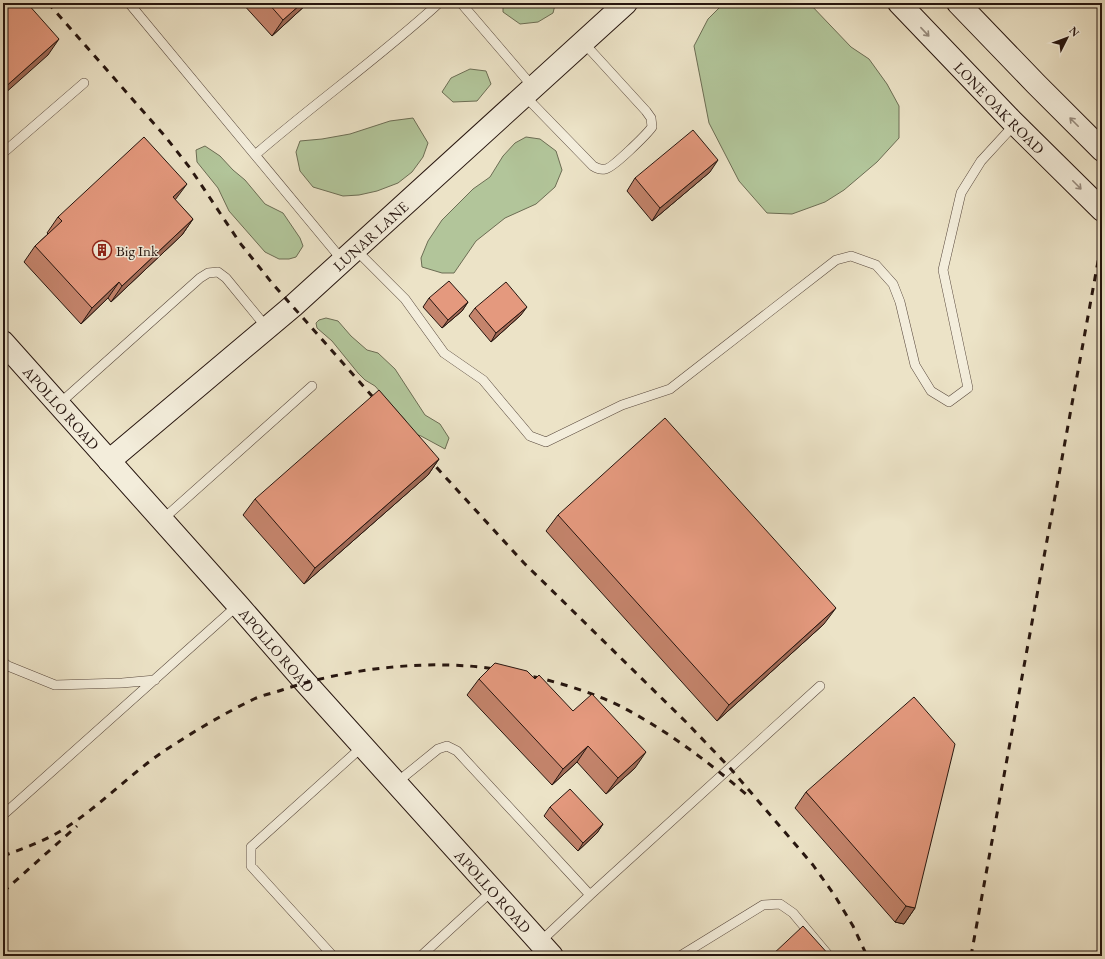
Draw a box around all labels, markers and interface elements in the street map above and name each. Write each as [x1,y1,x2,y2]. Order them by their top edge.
north arrow [1047,18,1087,58]
text: N [1066,23,1083,39]
one-way arrow [920,26,929,36]
street label: LONE OAK ROAD [950,57,1049,158]
one-way arrow [1069,117,1079,127]
one-way arrow [1072,180,1082,190]
street label: LUNAR LANE [329,196,412,275]
building icon: Big Ink [91,239,113,261]
place label: Big Ink [116,241,159,260]
street label: APOLLO ROAD [19,361,104,453]
street label: APOLLO ROAD [234,603,319,696]
street label: APOLLO ROAD [450,845,536,936]

